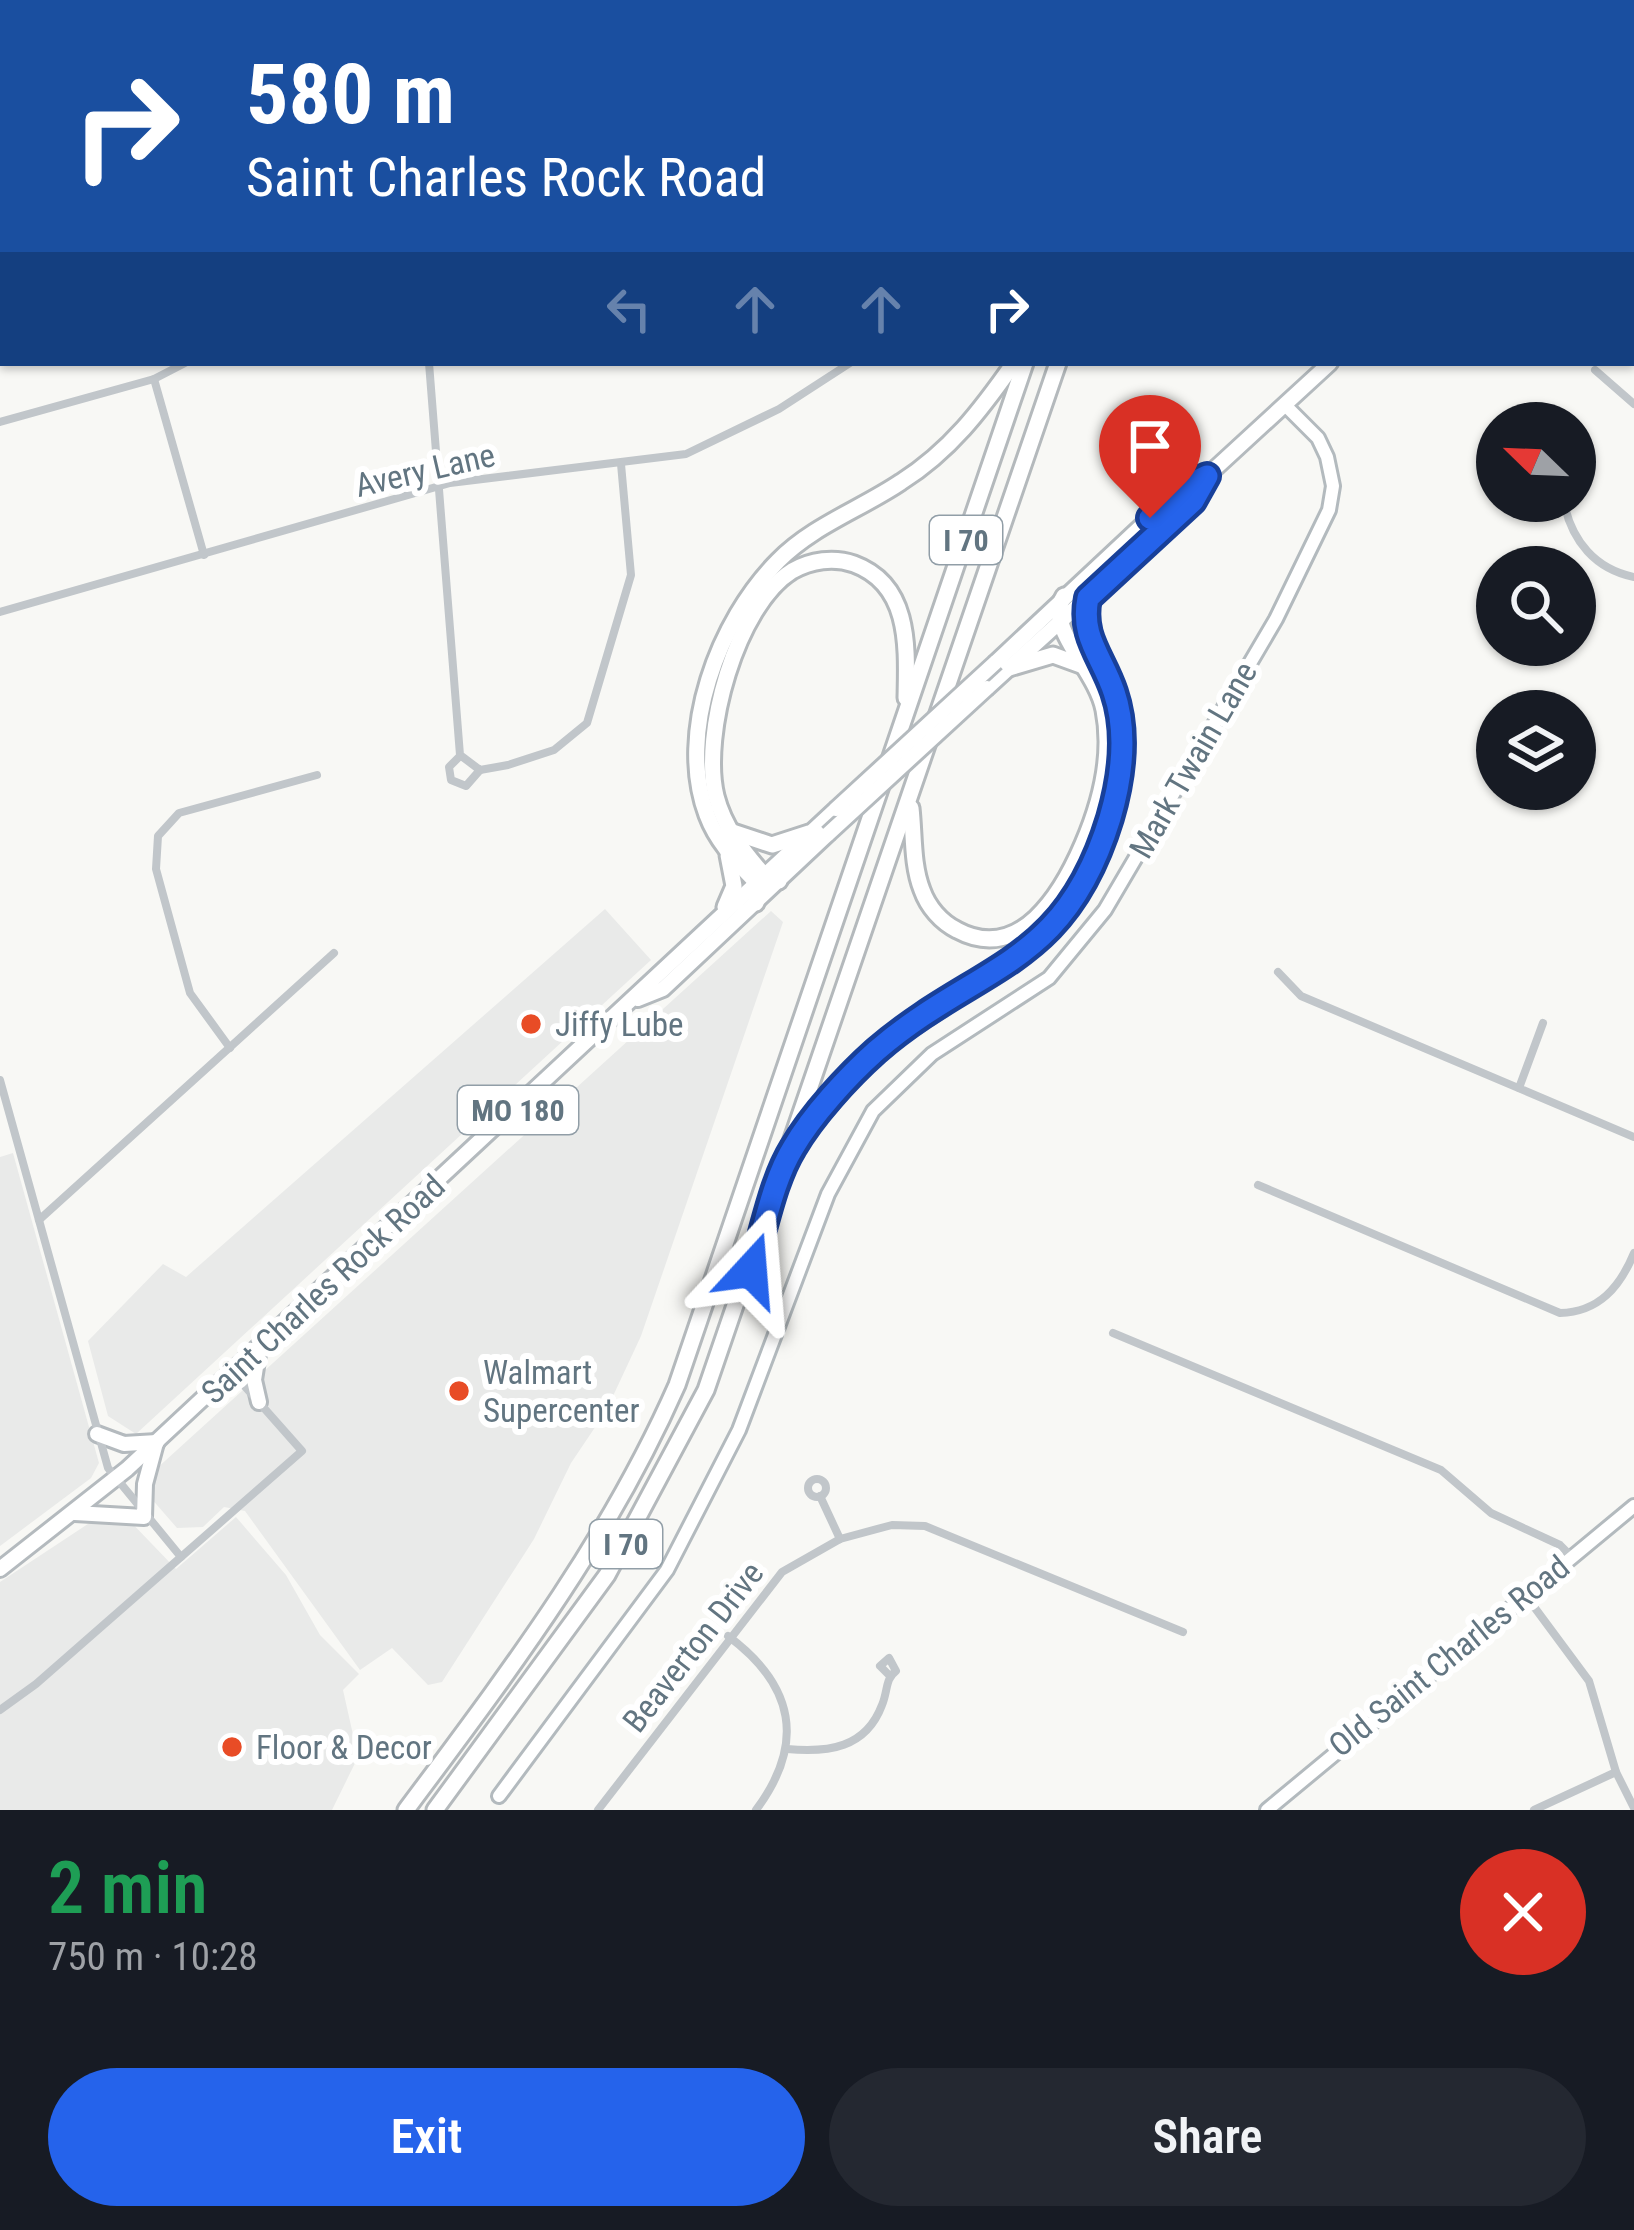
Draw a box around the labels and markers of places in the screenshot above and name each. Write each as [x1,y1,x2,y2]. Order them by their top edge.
pin [1099,395,1201,518]
place label: Jiffy Lube [555,1005,683,1044]
marker: Jiffy Lube [518,1011,544,1037]
place label: Walmart Supercenter [483,1353,640,1430]
marker: Walmart Supercenter [446,1378,472,1404]
place label: Floor & Decor [256,1728,432,1767]
marker: Floor & Decor [219,1734,245,1760]

